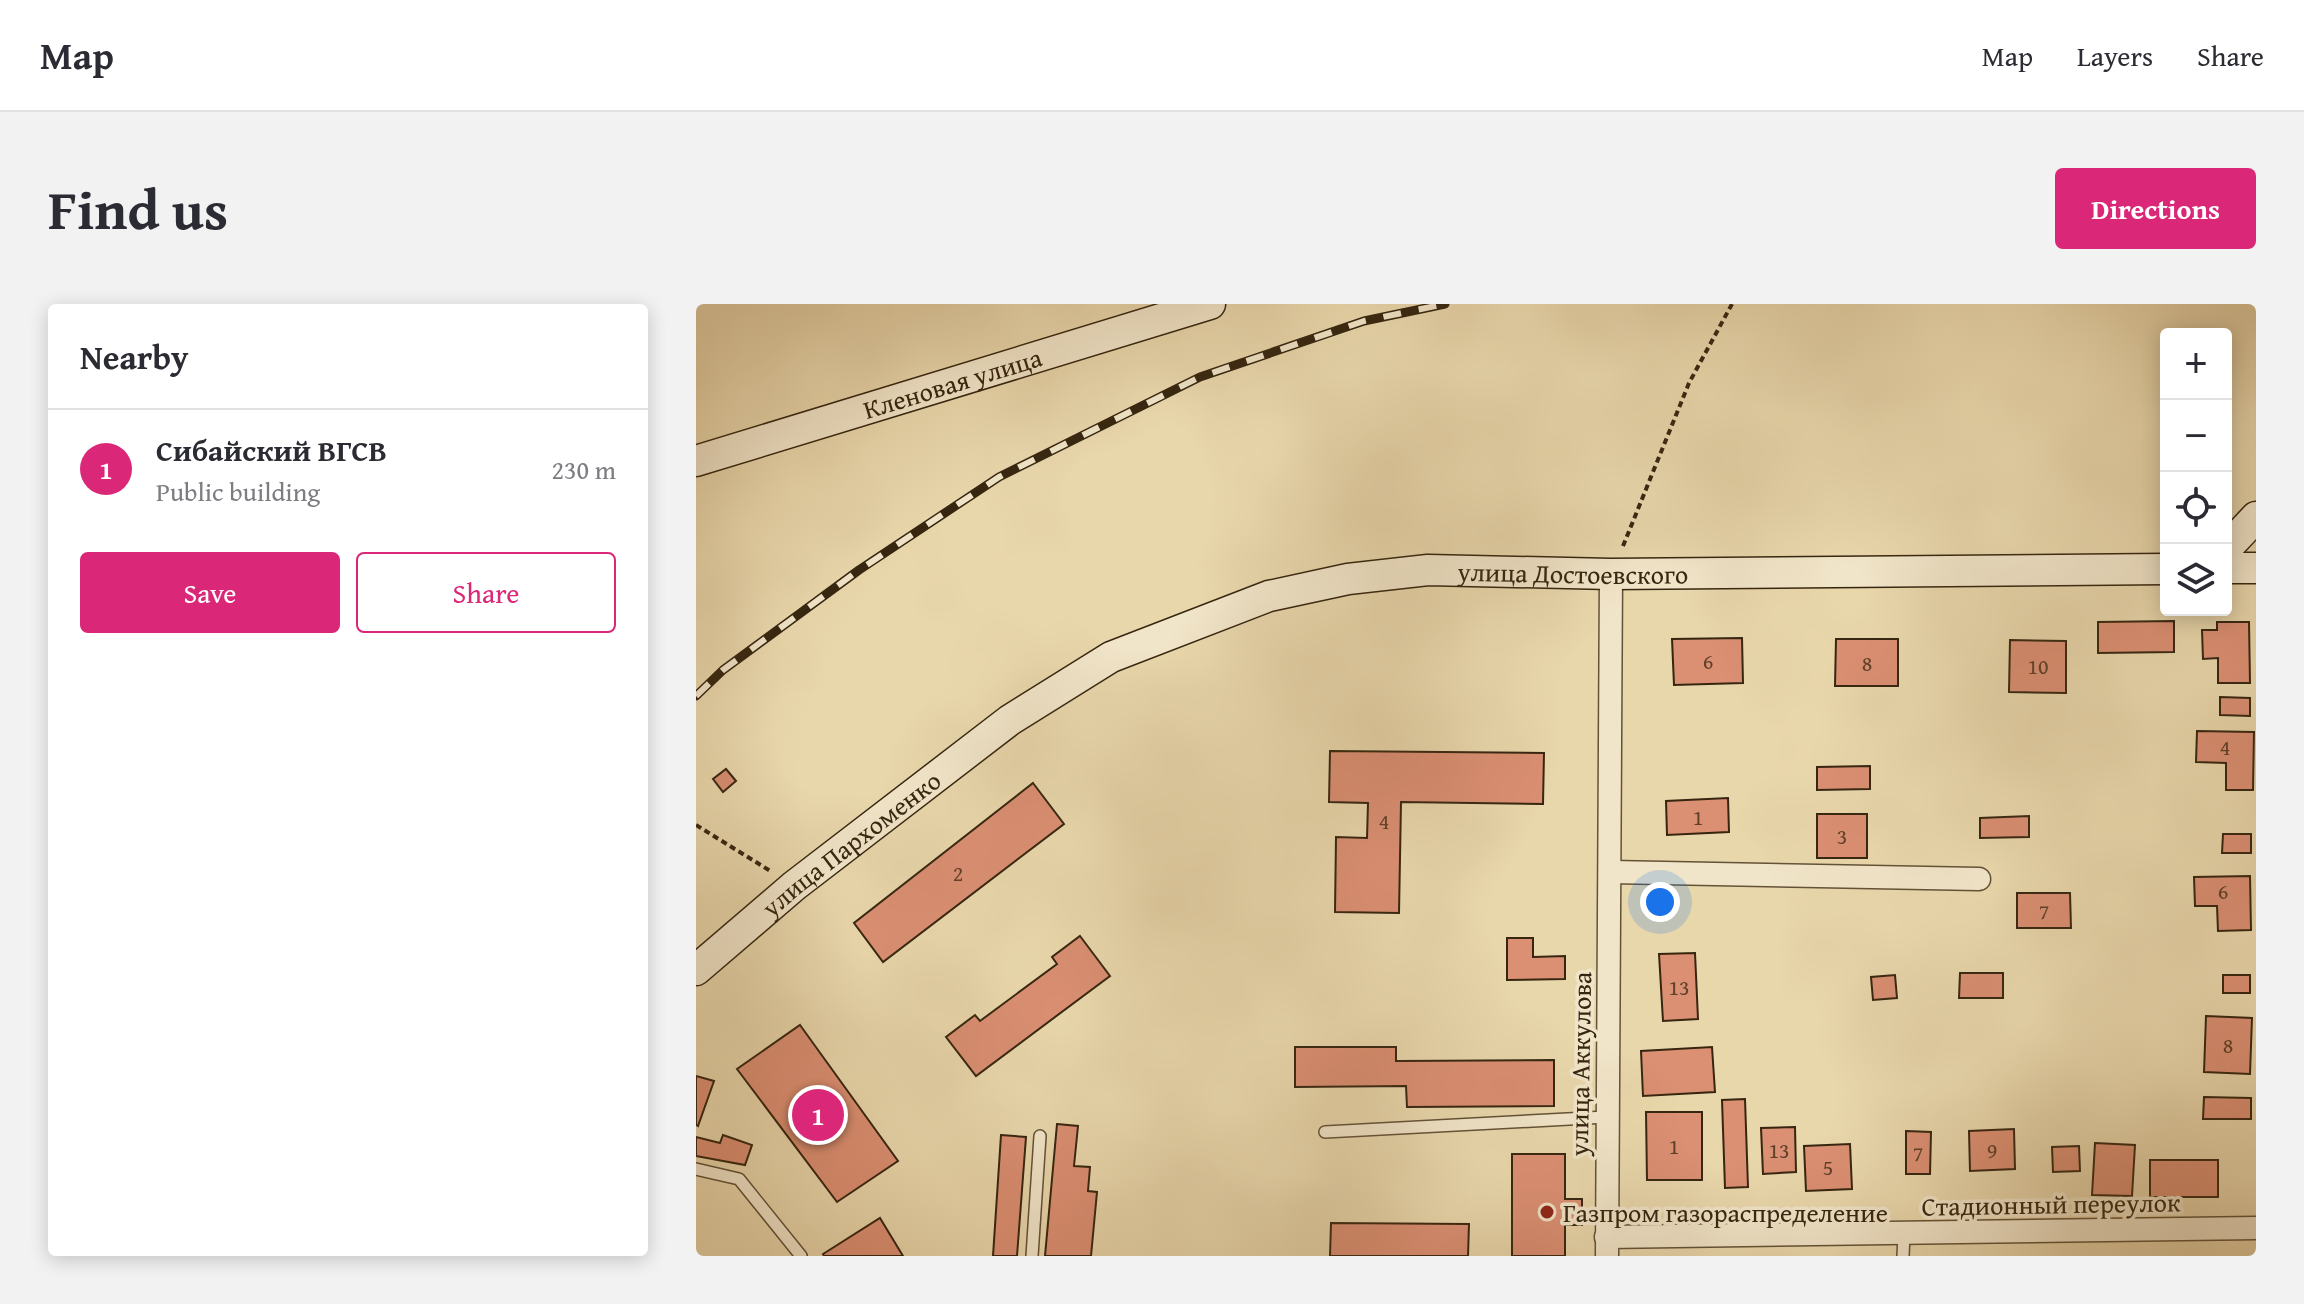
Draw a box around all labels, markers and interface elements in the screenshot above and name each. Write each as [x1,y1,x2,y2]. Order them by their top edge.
text: Map [40,27,114,83]
text: Map [1982,35,2033,76]
text: Layers [2077,35,2153,76]
text: Share [2197,35,2264,76]
text: Find us [48,167,228,250]
button: Directions [2055,168,2256,249]
map controls [2160,328,2232,616]
button: + [2160,328,2232,400]
text: Nearby [80,332,189,381]
street label: Кленовая улица [858,337,1047,428]
button: − [2160,400,2232,472]
text: Сибайский ВГСВ [156,428,387,472]
text: 1 [99,450,113,489]
text: 230 m [551,450,616,489]
text: Public building [156,472,320,511]
button: locate [2160,472,2232,544]
button: layers [2160,544,2232,616]
street label: улица Достоевского [1456,551,1688,594]
button: Save [80,552,340,633]
button: Share [356,552,616,633]
house number: 6 [1703,645,1713,677]
house number: 8 [1862,647,1872,679]
house number: 10 [2027,650,2049,682]
house number: 4 [2220,731,2230,763]
street label: улица Пархоменко [751,761,949,926]
house number: 1 [1693,801,1703,833]
house number: 4 [1379,805,1389,837]
house number: 3 [1837,820,1847,852]
house number: 2 [953,857,963,889]
house number: 6 [2218,875,2228,907]
your location [1640,882,1680,922]
house number: 7 [2039,895,2049,927]
street label: улица Аккулова [1559,971,1601,1158]
house number: 13 [1668,971,1690,1003]
house number: 8 [2223,1029,2233,1061]
pin: 1 [792,1085,844,1145]
house number: 1 [1669,1130,1679,1162]
house number: 13 [1768,1134,1790,1166]
house number: 9 [1987,1134,1997,1166]
house number: 7 [1913,1137,1923,1169]
house number: 5 [1823,1151,1833,1183]
street label: Стадионный переулок [1921,1182,2181,1226]
place label: Газпром газораспределение [1563,1193,1888,1232]
marker: Газпром газораспределение [1538,1203,1556,1221]

